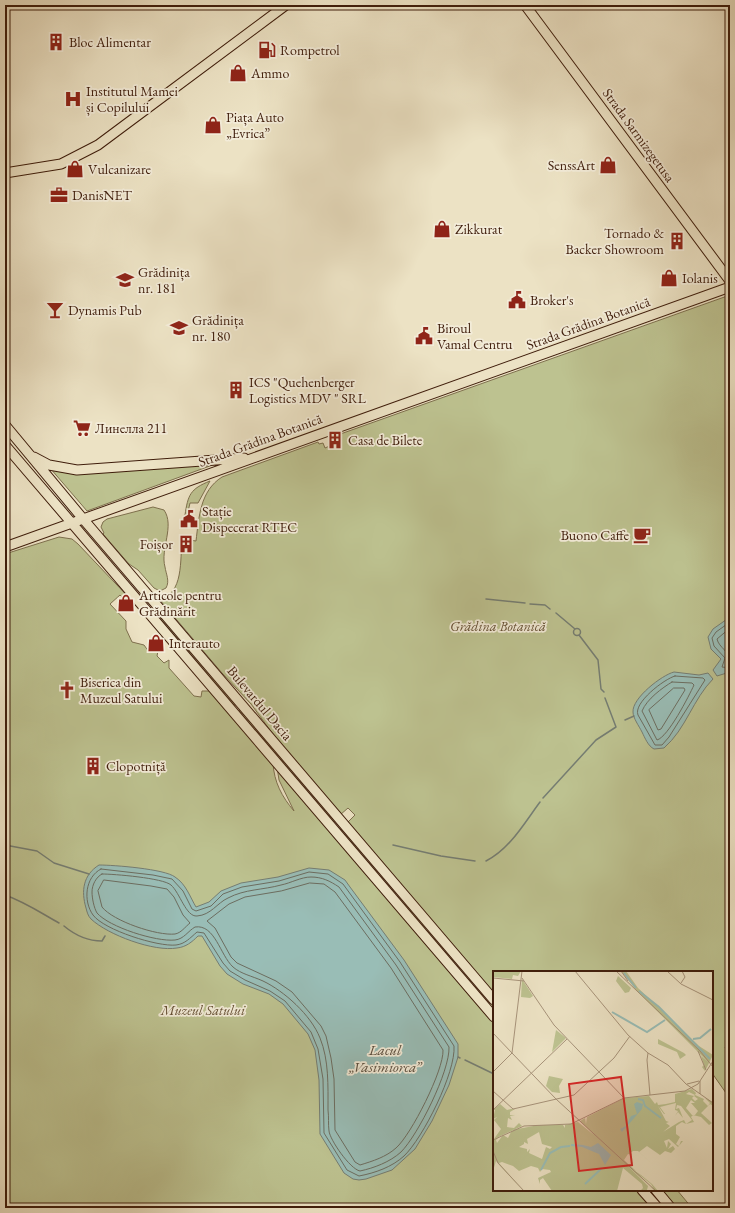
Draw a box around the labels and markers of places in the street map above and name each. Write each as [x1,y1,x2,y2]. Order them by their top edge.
building icon: Bloc Alimentar [46,32,66,52]
place label: Bloc Alimentar [69,33,151,51]
fuel station icon: Rompetrol [257,40,277,60]
place label: Rompetrol [280,41,340,59]
shop icon: Ammo [228,63,248,83]
place label: Ammo [250,64,289,82]
place label: Institutul Mamei și Copilului [86,82,178,116]
hospital icon: Institutul Mamei și Copilului [63,89,83,109]
place label: Piața Auto „Evrica” [226,108,284,142]
shop icon: Piața Auto „Evrica” [203,115,223,135]
shop icon: SenssArt [598,155,618,175]
place label: SenssArt [548,156,596,174]
shop icon: Vulcanizare [65,159,85,179]
place label: Vulcanizare [88,160,152,178]
office icon: DanisNET [49,185,69,205]
place label: DanisNET [72,186,132,204]
shop icon: Zikkurat [432,219,452,239]
place label: Zikkurat [455,220,503,238]
place label: Tornado & Backer Showroom [566,224,664,258]
building icon: Tornado & Backer Showroom [667,231,687,251]
place label: Grădinița nr. 181 [138,263,190,297]
shop icon: Iolanis [659,268,679,288]
place label: Iolanis [682,269,718,287]
school or university icon: Grădinița nr. 181 [115,270,135,290]
public building icon: Broker's [507,290,527,310]
place label: Broker's [530,291,574,309]
bar icon: Dynamis Pub [45,300,65,320]
place label: Dynamis Pub [68,301,142,319]
place label: Grădinița nr. 180 [192,311,244,345]
school or university icon: Grădinița nr. 180 [169,318,189,338]
place label: Biroul Vamal Centru [437,319,513,353]
public building icon: Biroul Vamal Centru [414,326,434,346]
place label: ICS "Quehenberger Logistics MDV " SRL [249,373,367,407]
building icon: ICS "Quehenberger Logistics MDV " SRL [226,380,246,400]
supermarket icon: Линелла 211 [72,418,92,438]
place label: Линелла 211 [95,419,167,437]
building icon: Casa de Bilete [325,430,345,450]
place label: Casa de Bilete [348,431,423,449]
place label: Stație Dispecerat RTEC [202,502,297,536]
public building icon: Stație Dispecerat RTEC [179,509,199,529]
cafe icon: Buono Caffe [632,525,652,545]
place label: Buono Caffe [561,526,630,544]
building icon: Foișor [176,534,196,554]
place label: Foișor [140,535,173,553]
place label: Articole pentru Grădinărit [138,586,222,620]
shop icon: Articole pentru Grădinărit [116,593,136,613]
shop icon: Interauto [146,633,166,653]
place label: Interauto [169,634,220,652]
place label: Biserica din Muzeul Satului [80,673,163,707]
church icon: Biserica din Muzeul Satului [57,680,77,700]
building icon: Clopotniță [83,756,103,776]
place label: Clopotniță [106,757,166,775]

